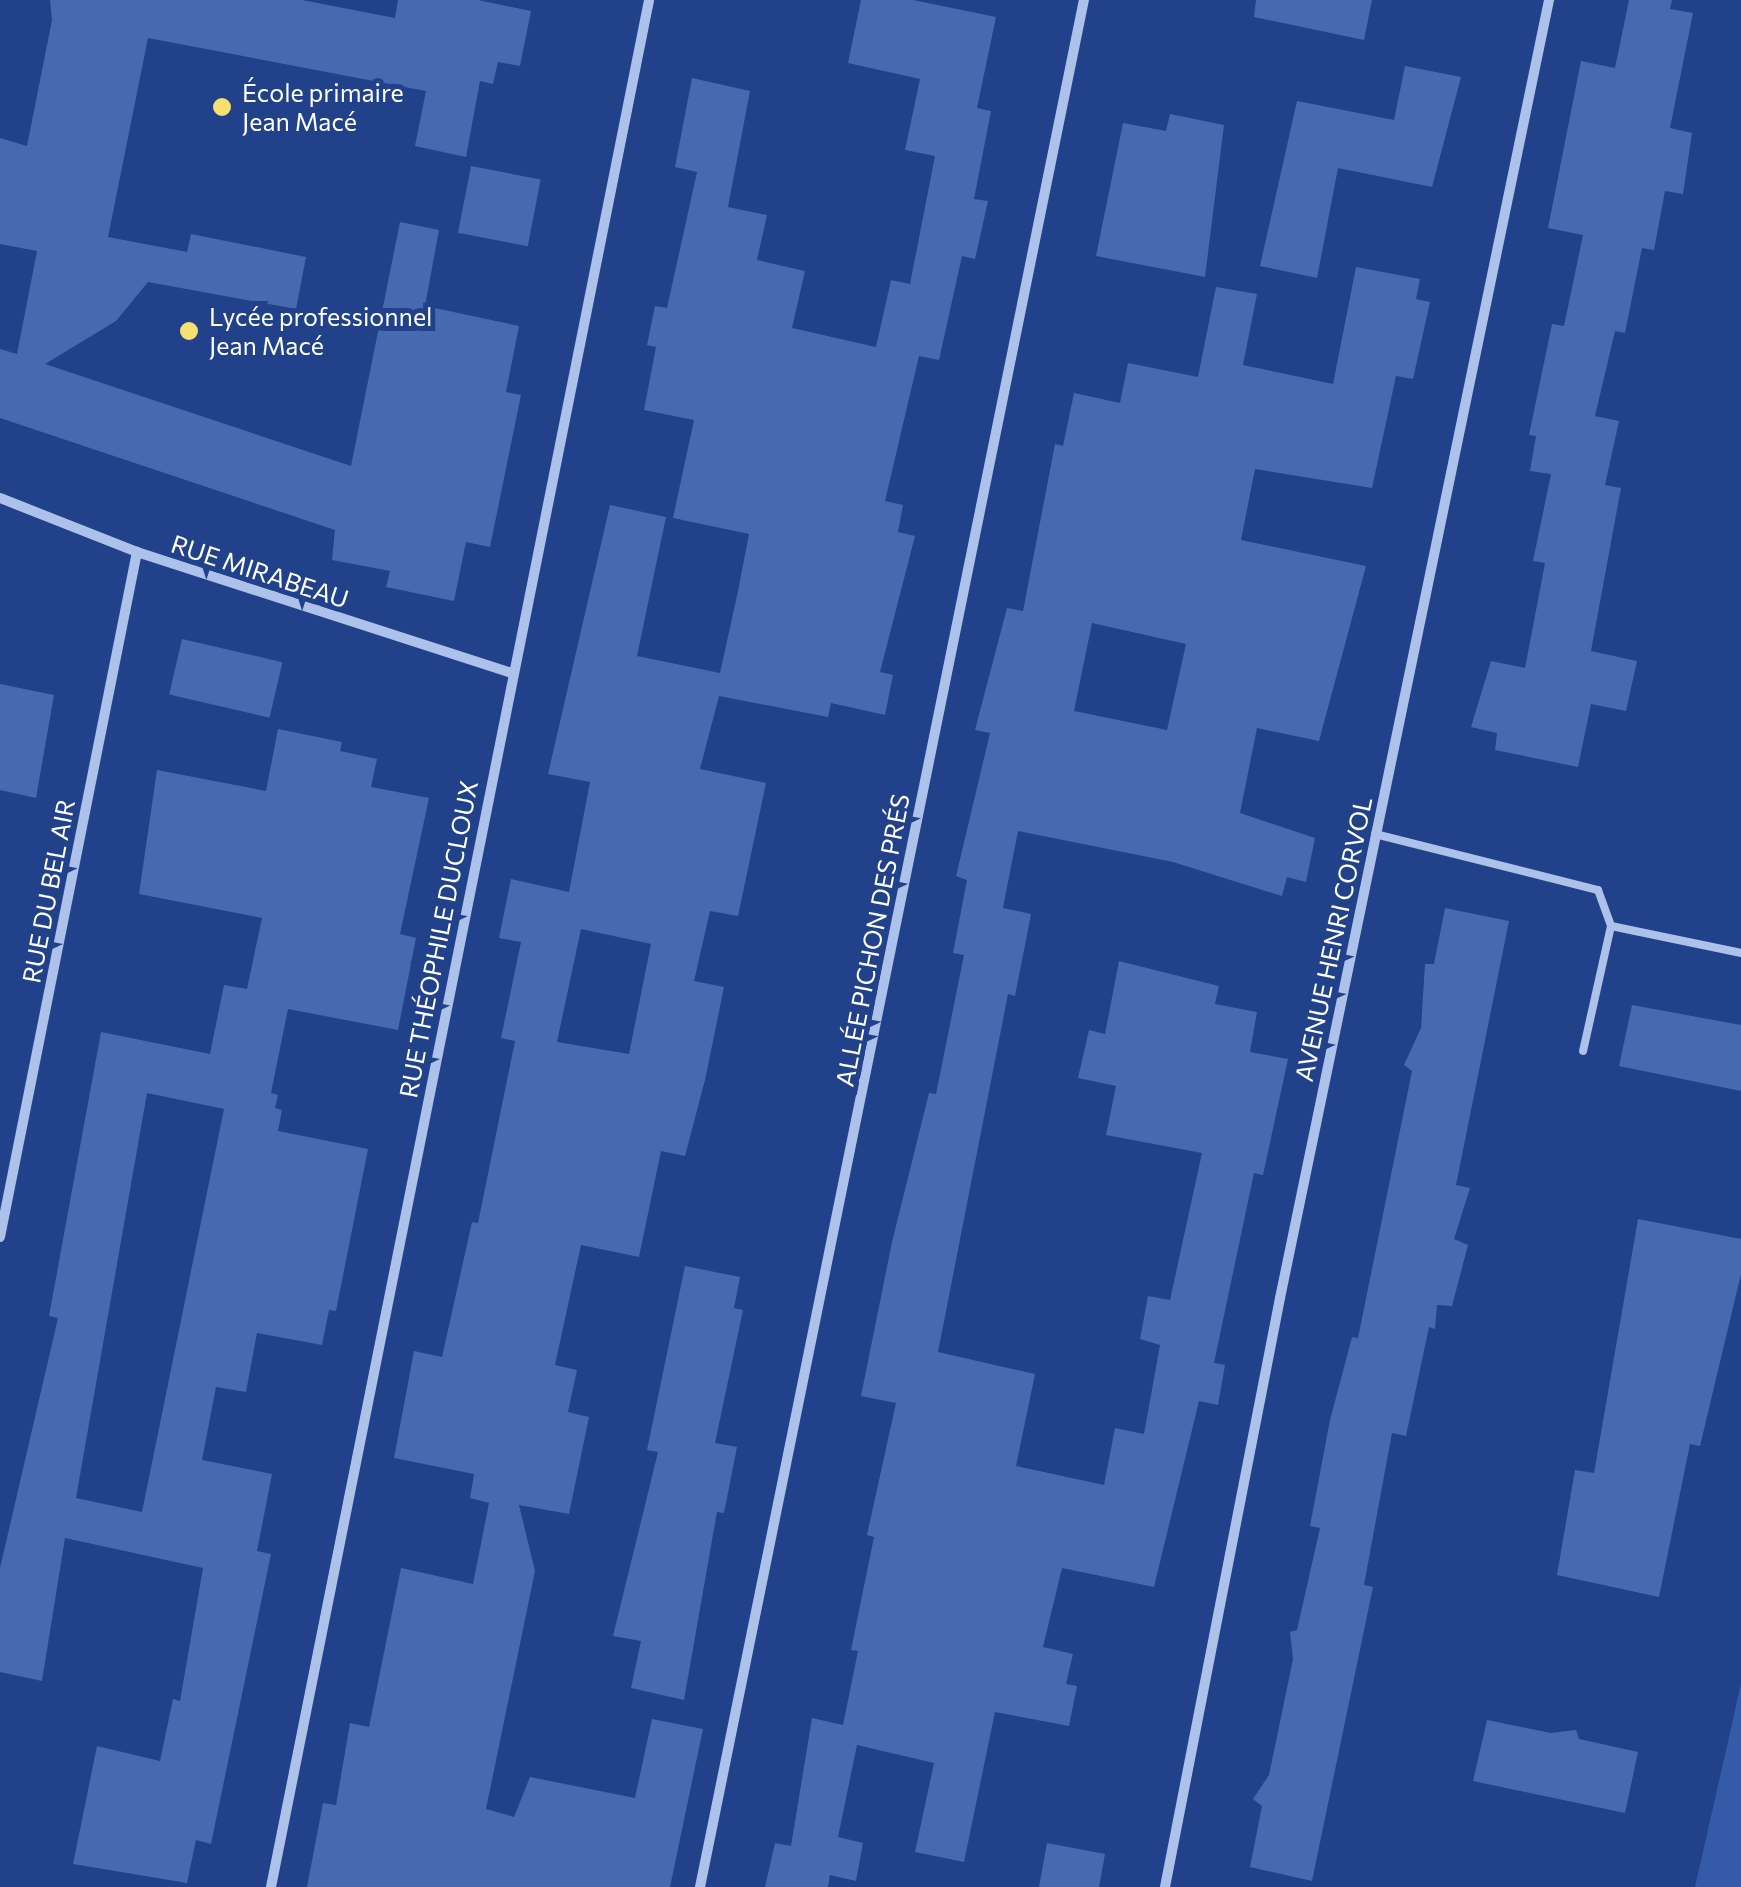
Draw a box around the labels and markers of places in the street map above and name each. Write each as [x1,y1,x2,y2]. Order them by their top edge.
place label: École primaire Jean Macé [242,78,404,137]
marker: École primaire Jean Macé [211,96,233,118]
place label: Lycée professionnel Jean Macé [209,302,432,361]
marker: Lycée professionnel Jean Macé [178,320,200,342]

